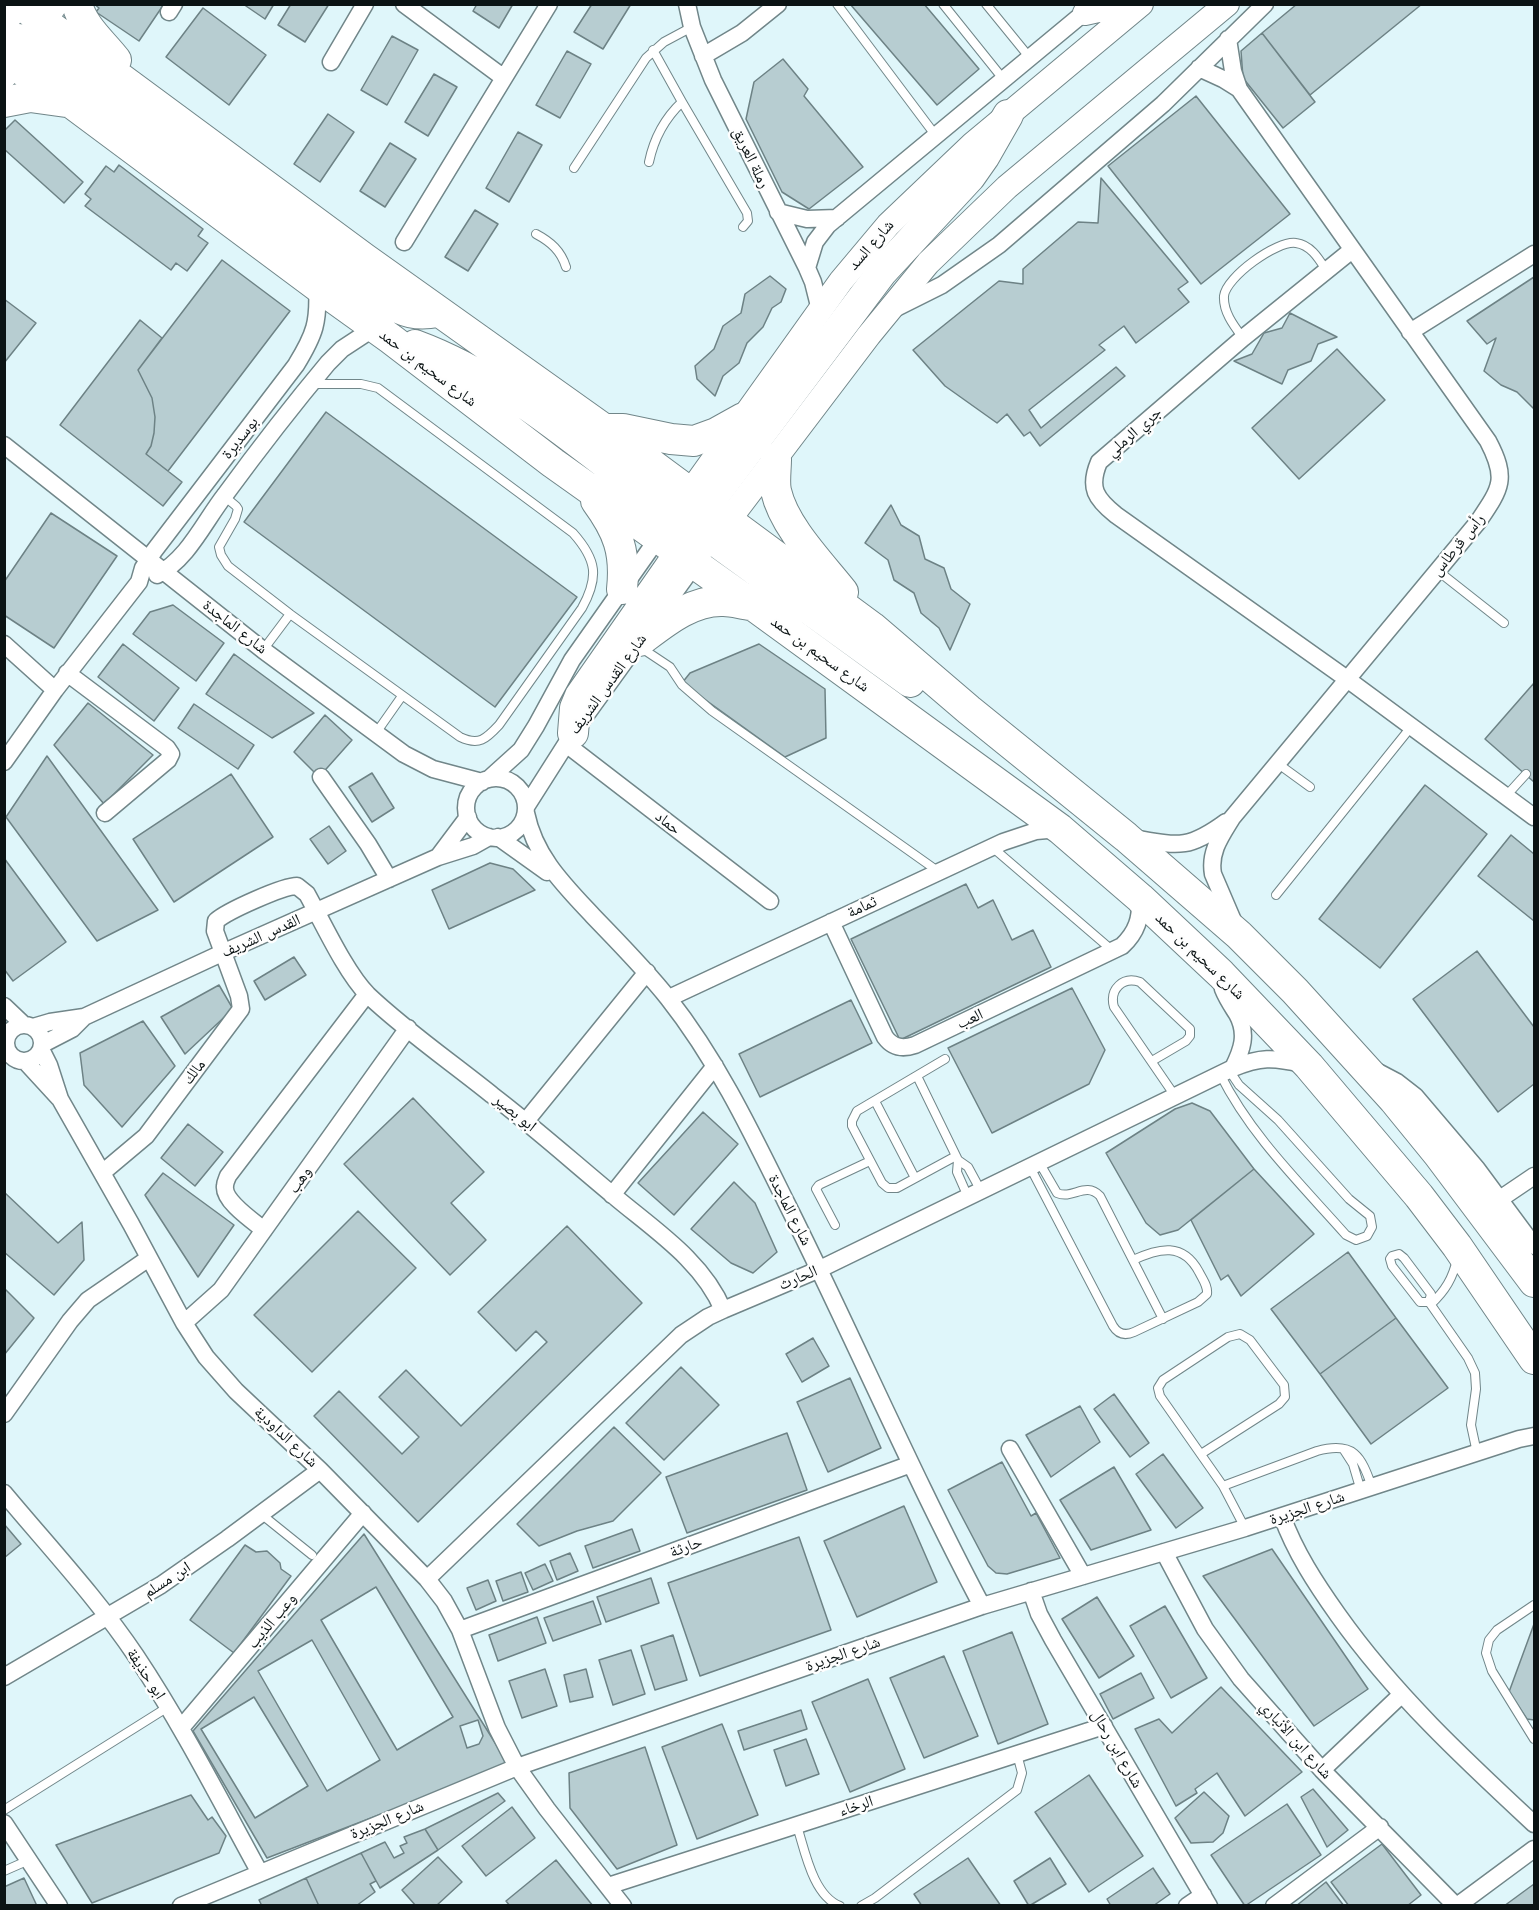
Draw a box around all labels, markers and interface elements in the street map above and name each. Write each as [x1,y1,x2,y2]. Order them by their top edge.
street label: رملة العريق [728,125,774,191]
street label: شارع السد [844,216,898,274]
street label: شارع سحيم بن حمد [375,325,481,411]
street label: جري الرملي [1102,403,1166,461]
street label: بوسديرة [218,413,262,463]
street label: رأس قرطاس [1427,510,1489,580]
street label: شارع الماجدة [199,596,271,658]
street label: شارع سحيم بن حمد [767,612,873,696]
street label: شارع القدس الشريف [565,630,651,738]
street label: حماد [651,807,685,839]
street label: ثمامة [844,892,880,922]
street label: شارع سحيم بن حمد [1151,908,1249,1004]
street label: القدس الشريف [218,910,304,962]
street label: العب [954,1005,986,1033]
street label: مالك [178,1056,210,1088]
street label: ابو بصير [490,1090,540,1136]
street label: وهب [284,1163,316,1197]
street label: شارع الماجدة [764,1171,816,1249]
street label: الحارث [776,1261,820,1295]
street label: شارع الداودية [250,1403,322,1471]
street label: شارع الجزيرة [1267,1487,1347,1529]
street label: حارثة [667,1532,705,1562]
street label: ابن مسلم [140,1558,194,1602]
street label: وعب الذيب [243,1589,301,1653]
street label: شارع الجزيرة [803,1632,883,1676]
street label: ابو حذيفة [122,1645,170,1703]
street label: شارع ابن الأنباري [1256,1697,1336,1783]
street label: شارع ابن رحال [1087,1707,1147,1791]
street label: الرخاء [836,1791,876,1821]
street label: شارع الجزيرة [347,1797,427,1843]

